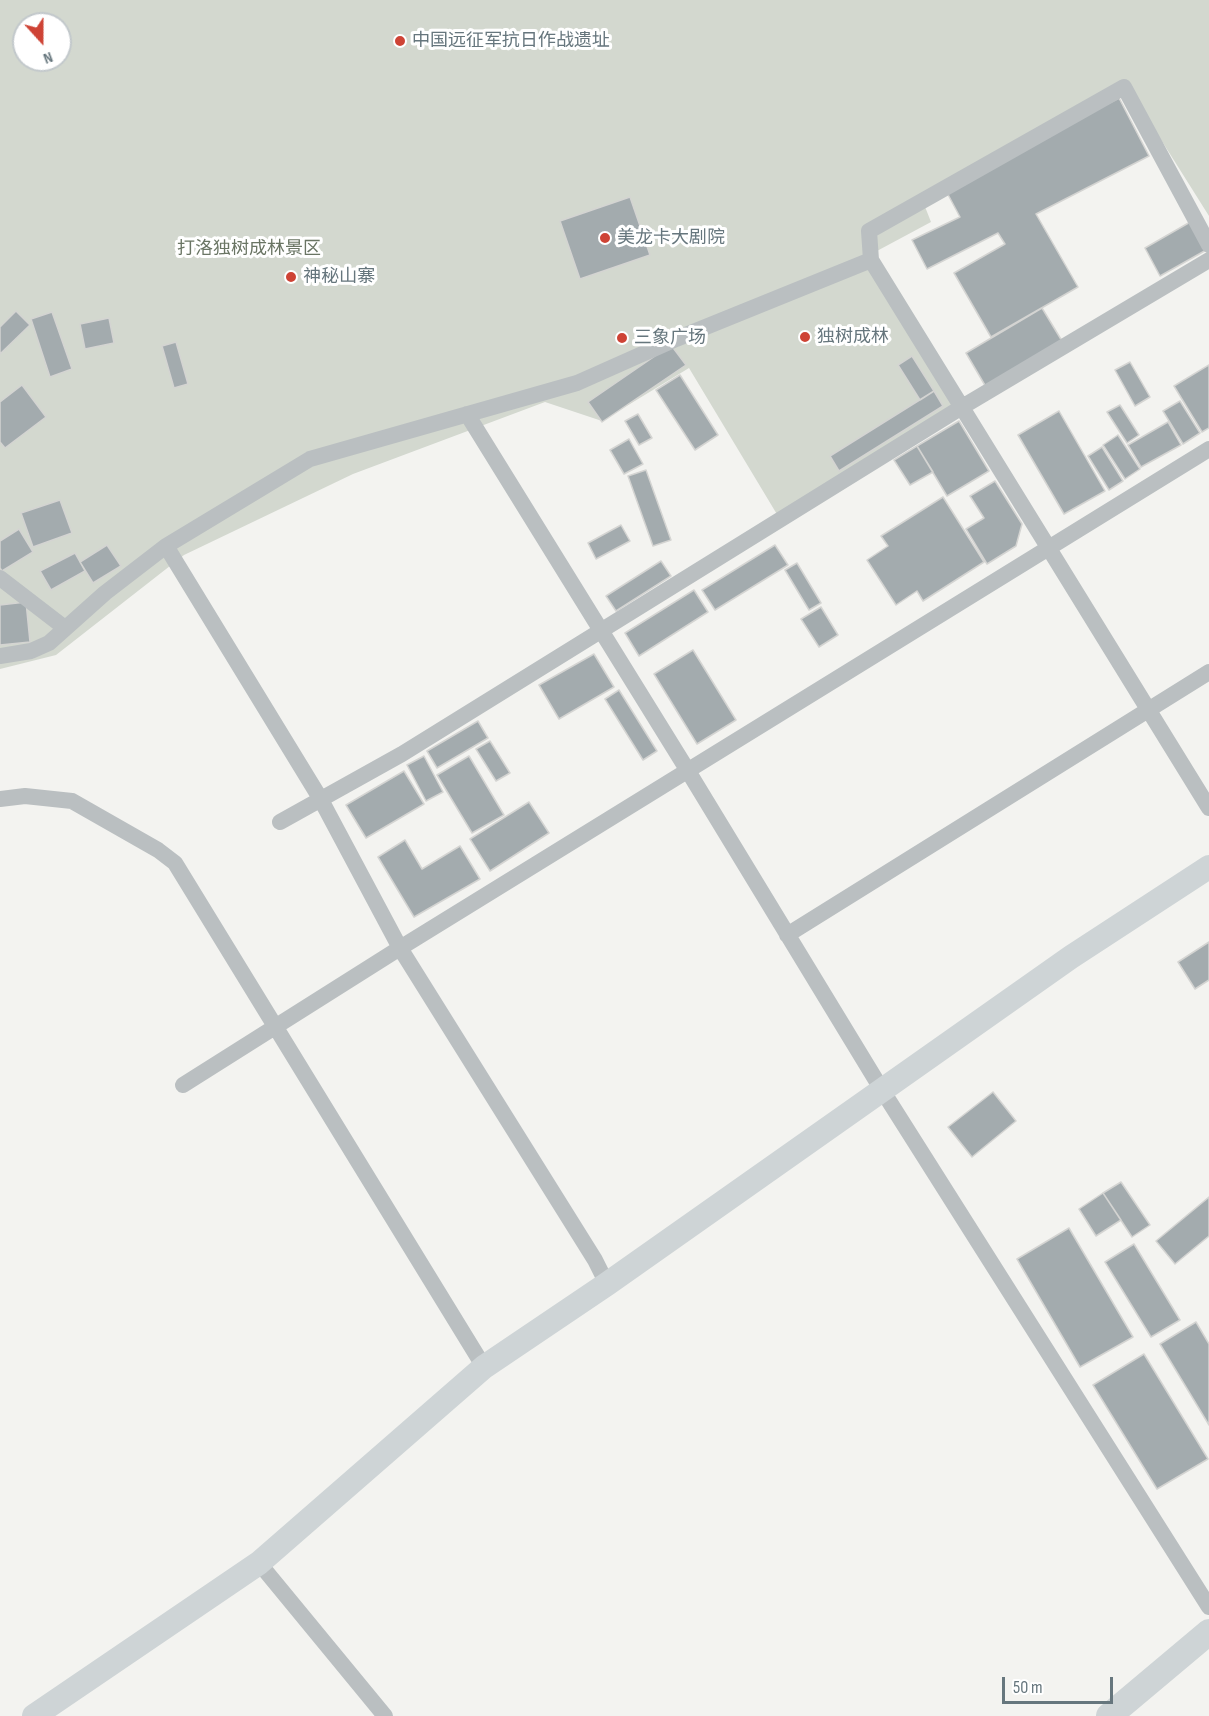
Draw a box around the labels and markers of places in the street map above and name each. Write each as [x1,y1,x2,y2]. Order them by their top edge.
place label: 中国远征军抗日作战遗址 [412,30,610,52]
marker: 中国远征军抗日作战遗址 [393,34,407,48]
place label: 美龙卡大剧院 [617,227,725,249]
marker: 美龙卡大剧院 [598,231,612,245]
place label: 神秘山寨 [303,266,375,288]
marker: 神秘山寨 [284,270,298,284]
place label: 独树成林 [817,326,889,348]
place label: 三象广场 [634,327,706,349]
marker: 独树成林 [798,330,812,344]
marker: 三象广场 [615,331,629,345]

